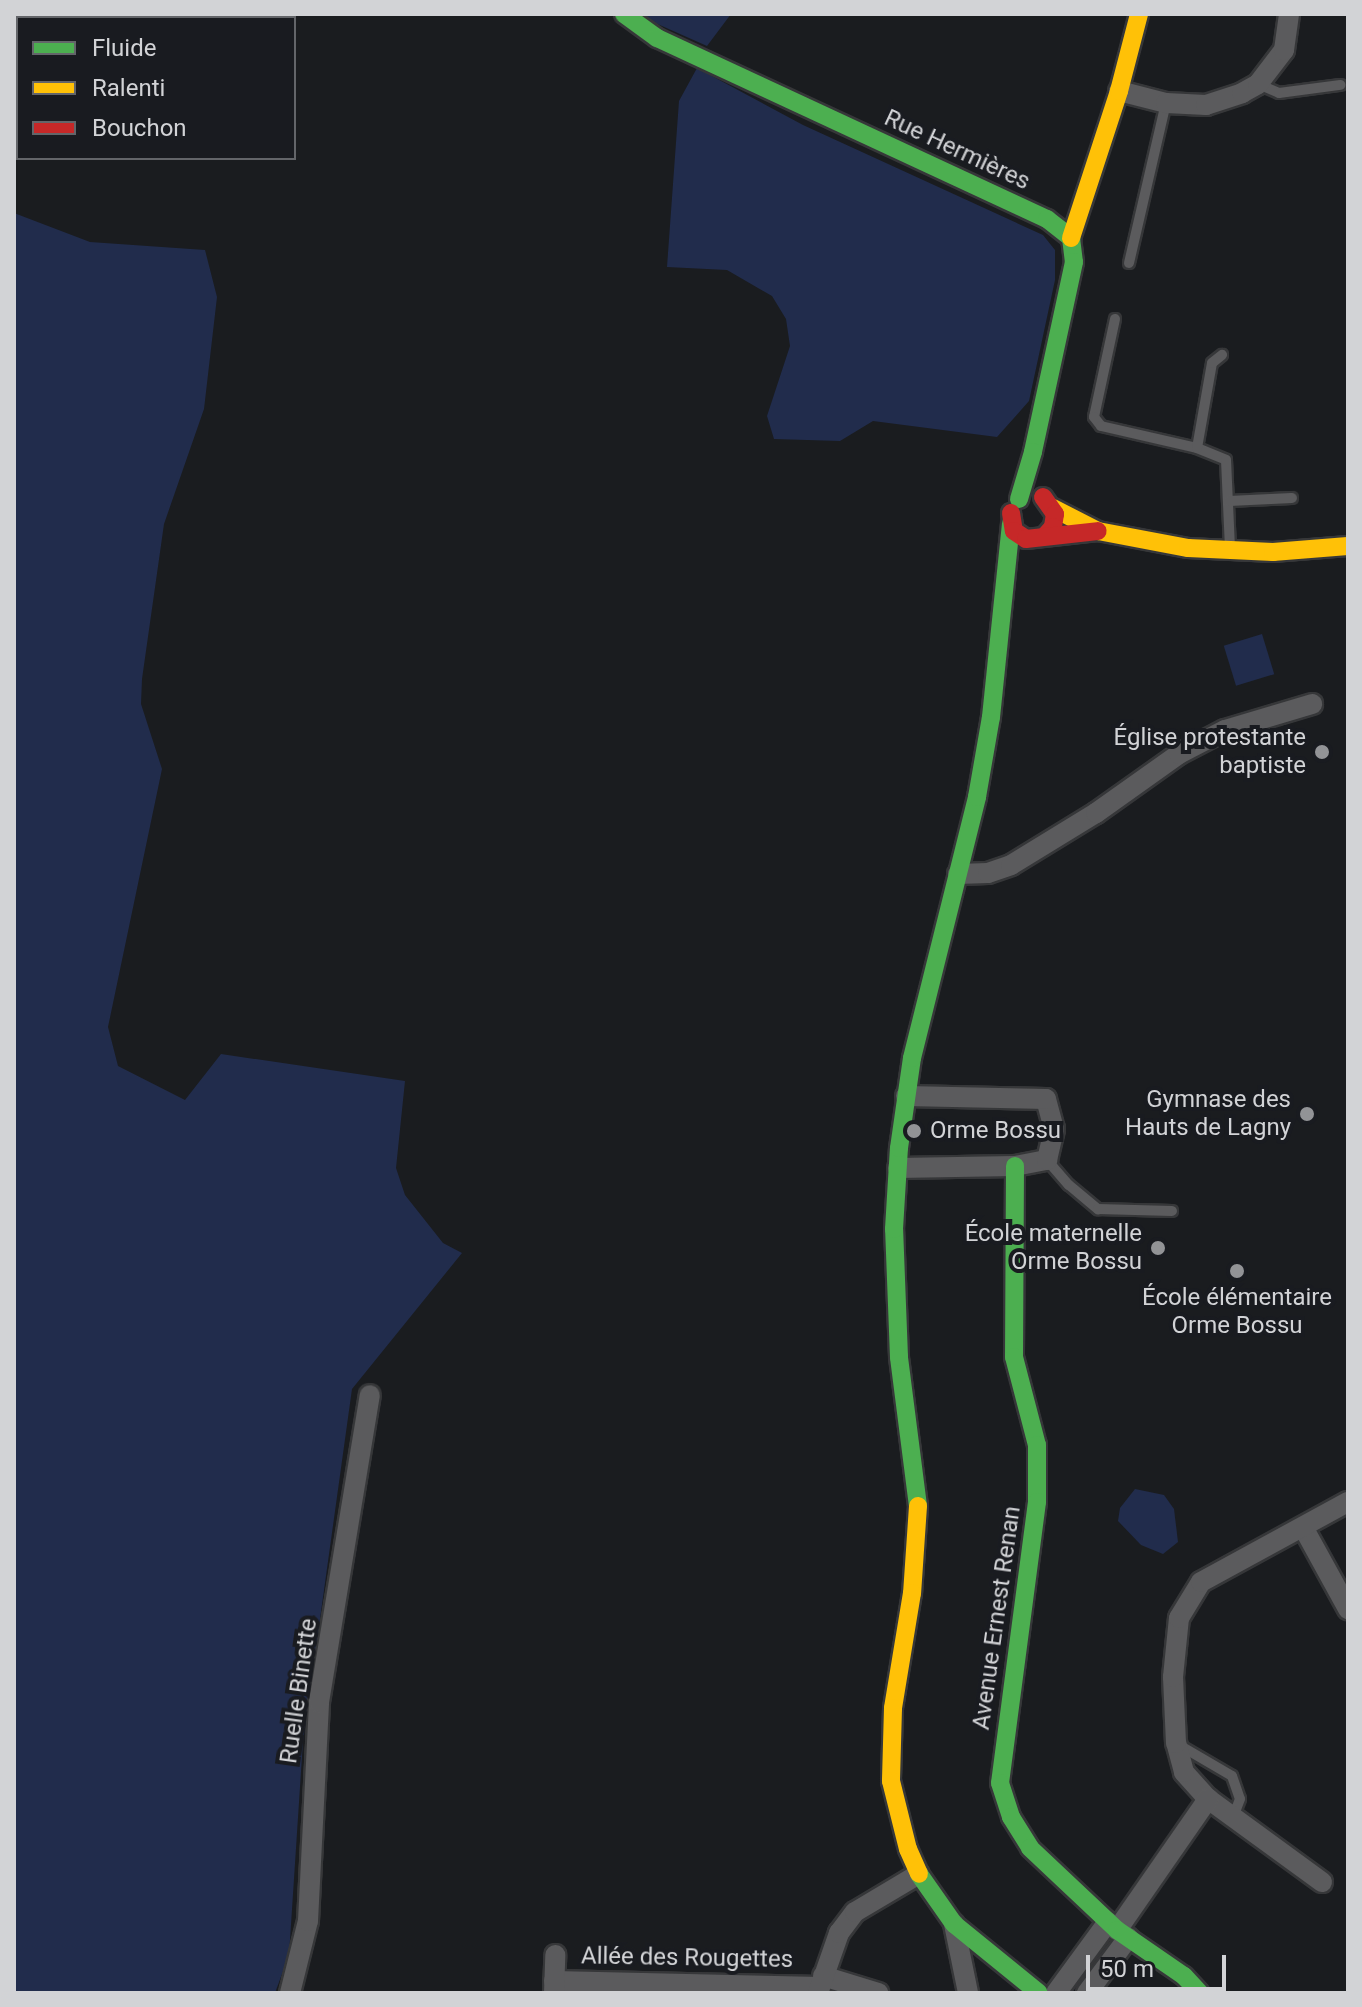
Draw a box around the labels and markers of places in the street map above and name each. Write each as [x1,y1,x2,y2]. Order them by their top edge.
place label: Église protestante baptiste [1114,724,1306,780]
marker: Église protestante baptiste [1313,743,1331,761]
place label: Gymnase des Hauts de Lagny [1125,1086,1291,1142]
marker: Gymnase des Hauts de Lagny [1298,1105,1316,1123]
place label: Orme Bossu [930,1117,1061,1145]
marker: Orme Bossu [905,1122,923,1140]
place label: École maternelle Orme Bossu [965,1220,1142,1276]
marker: École maternelle Orme Bossu [1149,1239,1167,1257]
marker: École élémentaire Orme Bossu [1228,1262,1246,1280]
place label: École élémentaire Orme Bossu [1142,1284,1332,1340]

